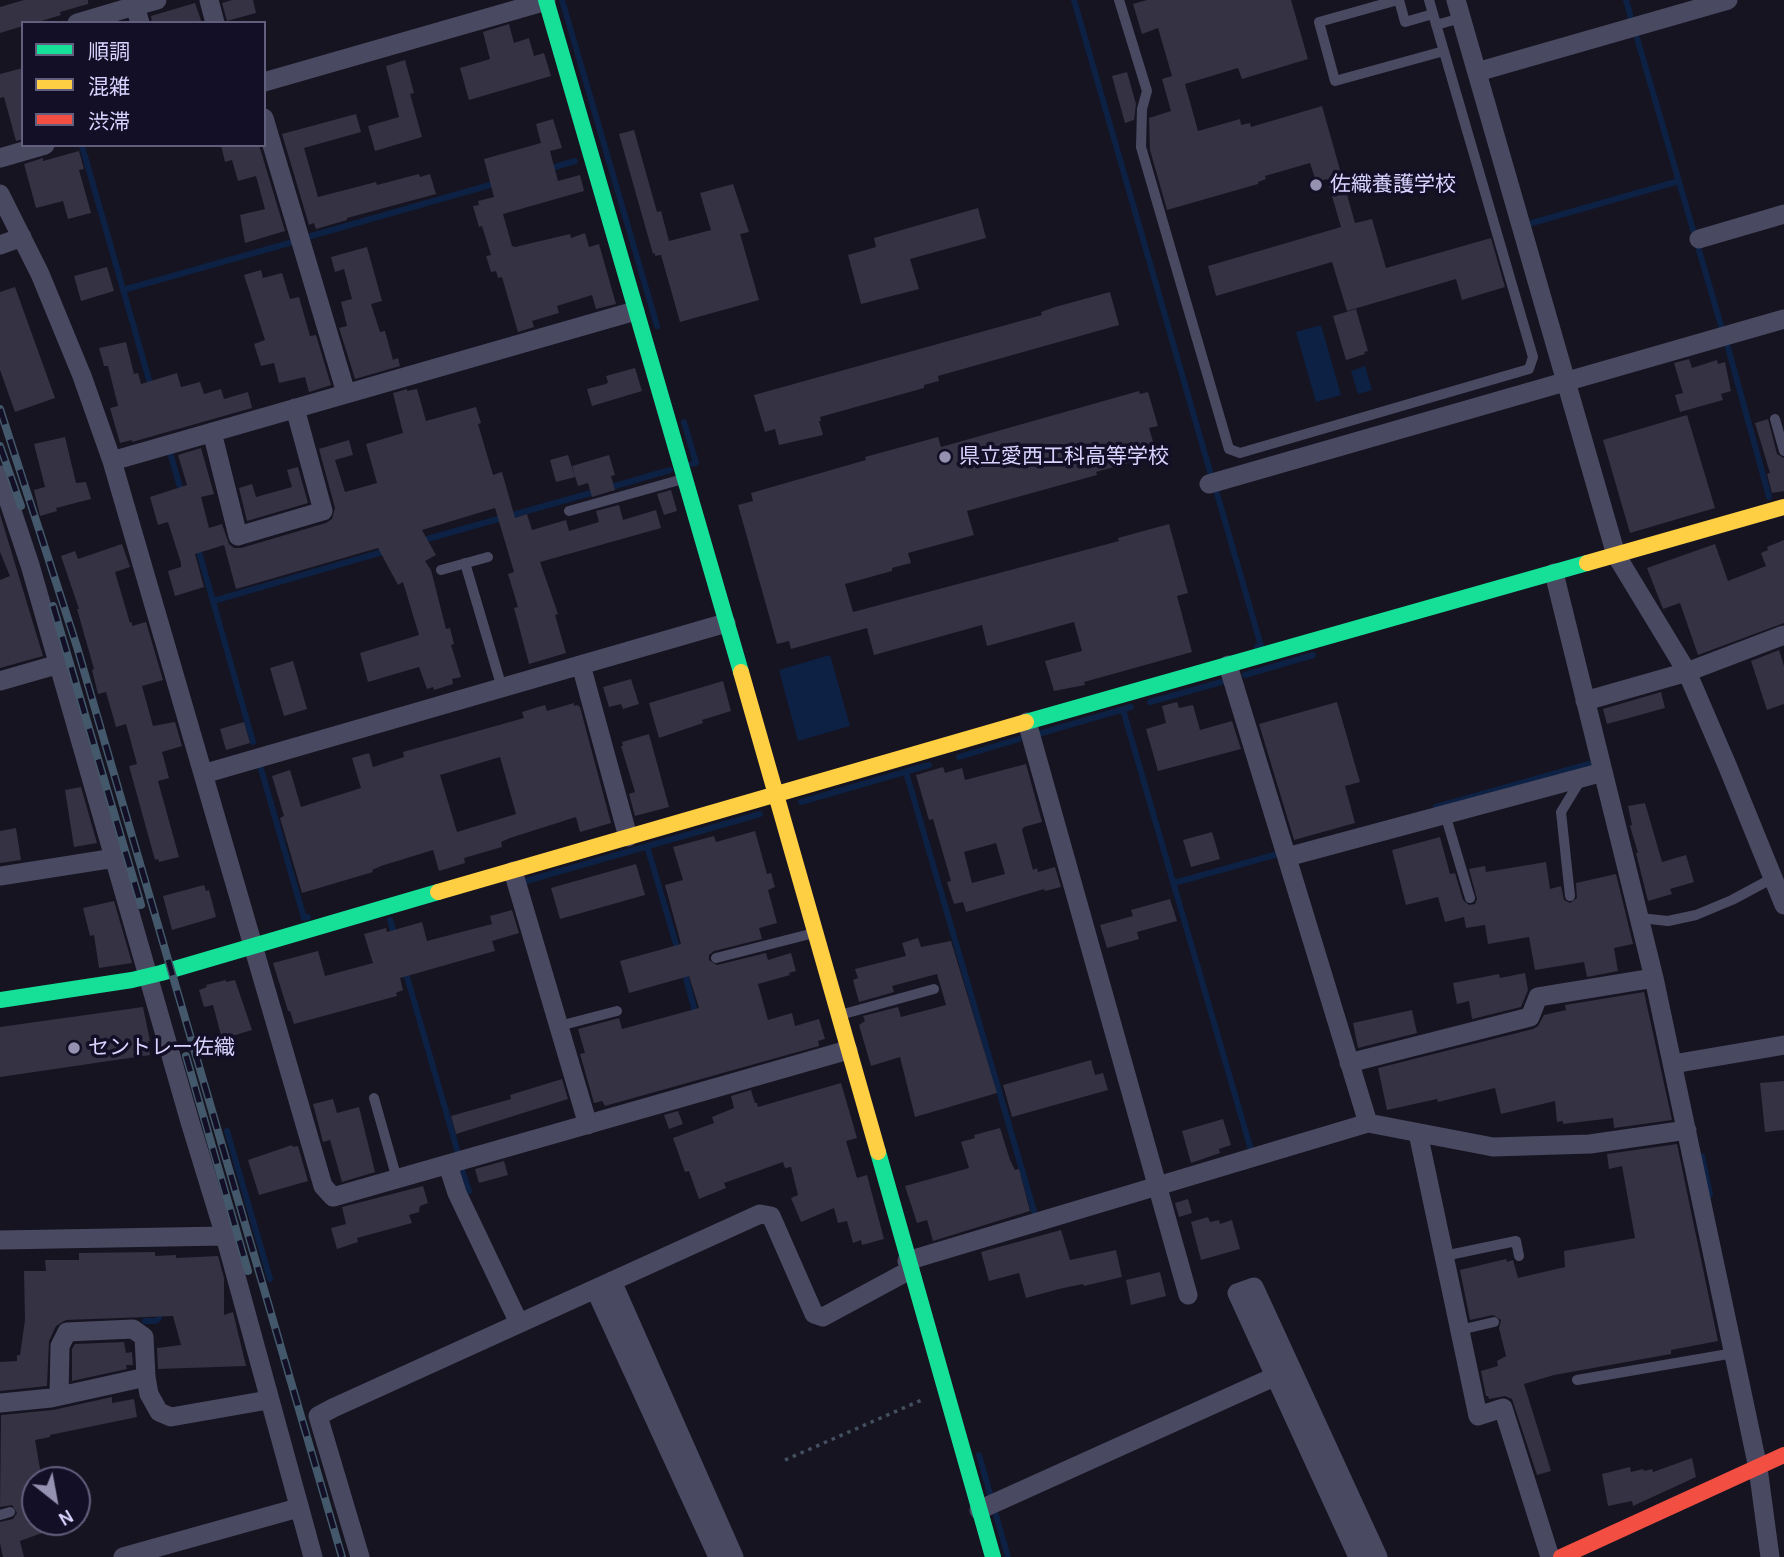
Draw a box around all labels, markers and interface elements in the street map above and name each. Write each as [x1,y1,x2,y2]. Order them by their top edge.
legend [21,21,266,147]
text: 順調 [88,40,130,64]
text: 混雑 [88,75,130,99]
text: 渋滞 [88,110,130,134]
place label: 佐織養護学校 [1330,172,1456,198]
marker: 佐織養護学校 [1308,177,1324,193]
place label: 県立愛西工科高等学校 [959,444,1169,470]
marker: 県立愛西工科高等学校 [937,449,953,465]
place label: セントレー佐織 [88,1035,235,1061]
marker: セントレー佐織 [66,1040,82,1056]
north arrow [21,1466,91,1536]
text: N [54,1504,77,1530]

